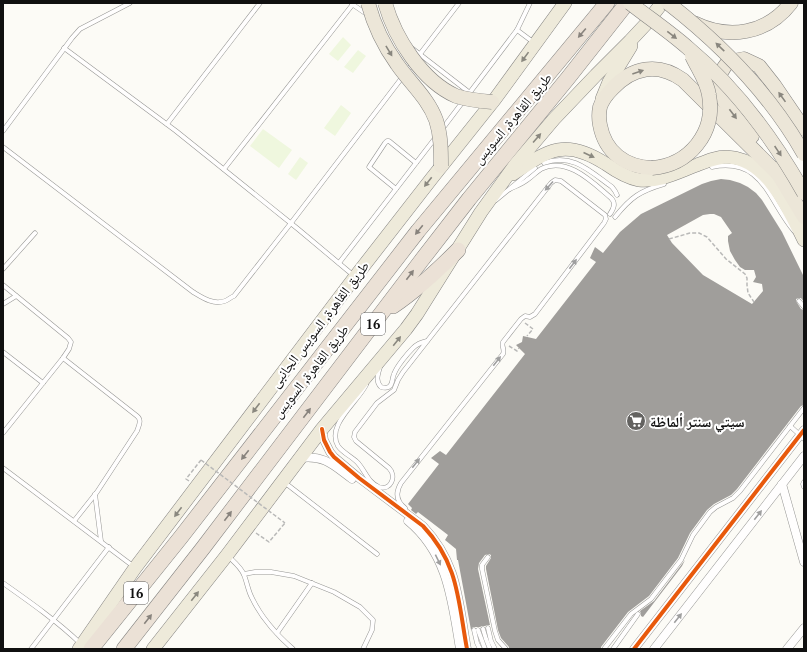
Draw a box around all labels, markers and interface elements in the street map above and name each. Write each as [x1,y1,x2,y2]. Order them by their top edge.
one-way arrow [578,28,587,38]
one-way arrow [667,31,677,39]
one-way arrow [715,43,724,52]
one-way arrow [385,46,393,56]
one-way arrow [521,52,529,63]
street label: طريق القاهرة, السويس [468,68,557,168]
one-way arrow [633,68,645,74]
one-way arrow [778,92,786,102]
one-way arrow [729,109,737,119]
one-way arrow [533,133,542,143]
one-way arrow [775,145,782,157]
one-way arrow [583,152,595,158]
one-way arrow [424,176,433,187]
one-way arrow [545,181,554,191]
one-way arrow [414,224,423,235]
street label: طريق القاهرة, السويس الجانبى [266,257,372,391]
one-way arrow [569,258,577,269]
one-way arrow [406,270,414,281]
road number: 16 [361,313,385,335]
street label: طريق القاهرة, السويس [268,321,352,421]
one-way arrow [392,335,401,346]
one-way arrow [492,356,501,367]
one-way arrow [252,402,260,413]
one-way arrow [303,407,311,418]
supermarket icon: سيتي سنتر ألماظة [625,410,647,432]
place label: سيتي سنتر ألماظة [650,412,745,433]
one-way arrow [241,449,249,460]
one-way arrow [412,458,421,469]
one-way arrow [174,506,182,517]
one-way arrow [753,510,762,521]
one-way arrow [224,511,232,521]
one-way arrow [435,554,441,565]
road number: 16 [124,582,148,604]
one-way arrow [190,591,199,602]
one-way arrow [144,613,152,624]
one-way arrow [674,613,682,624]

